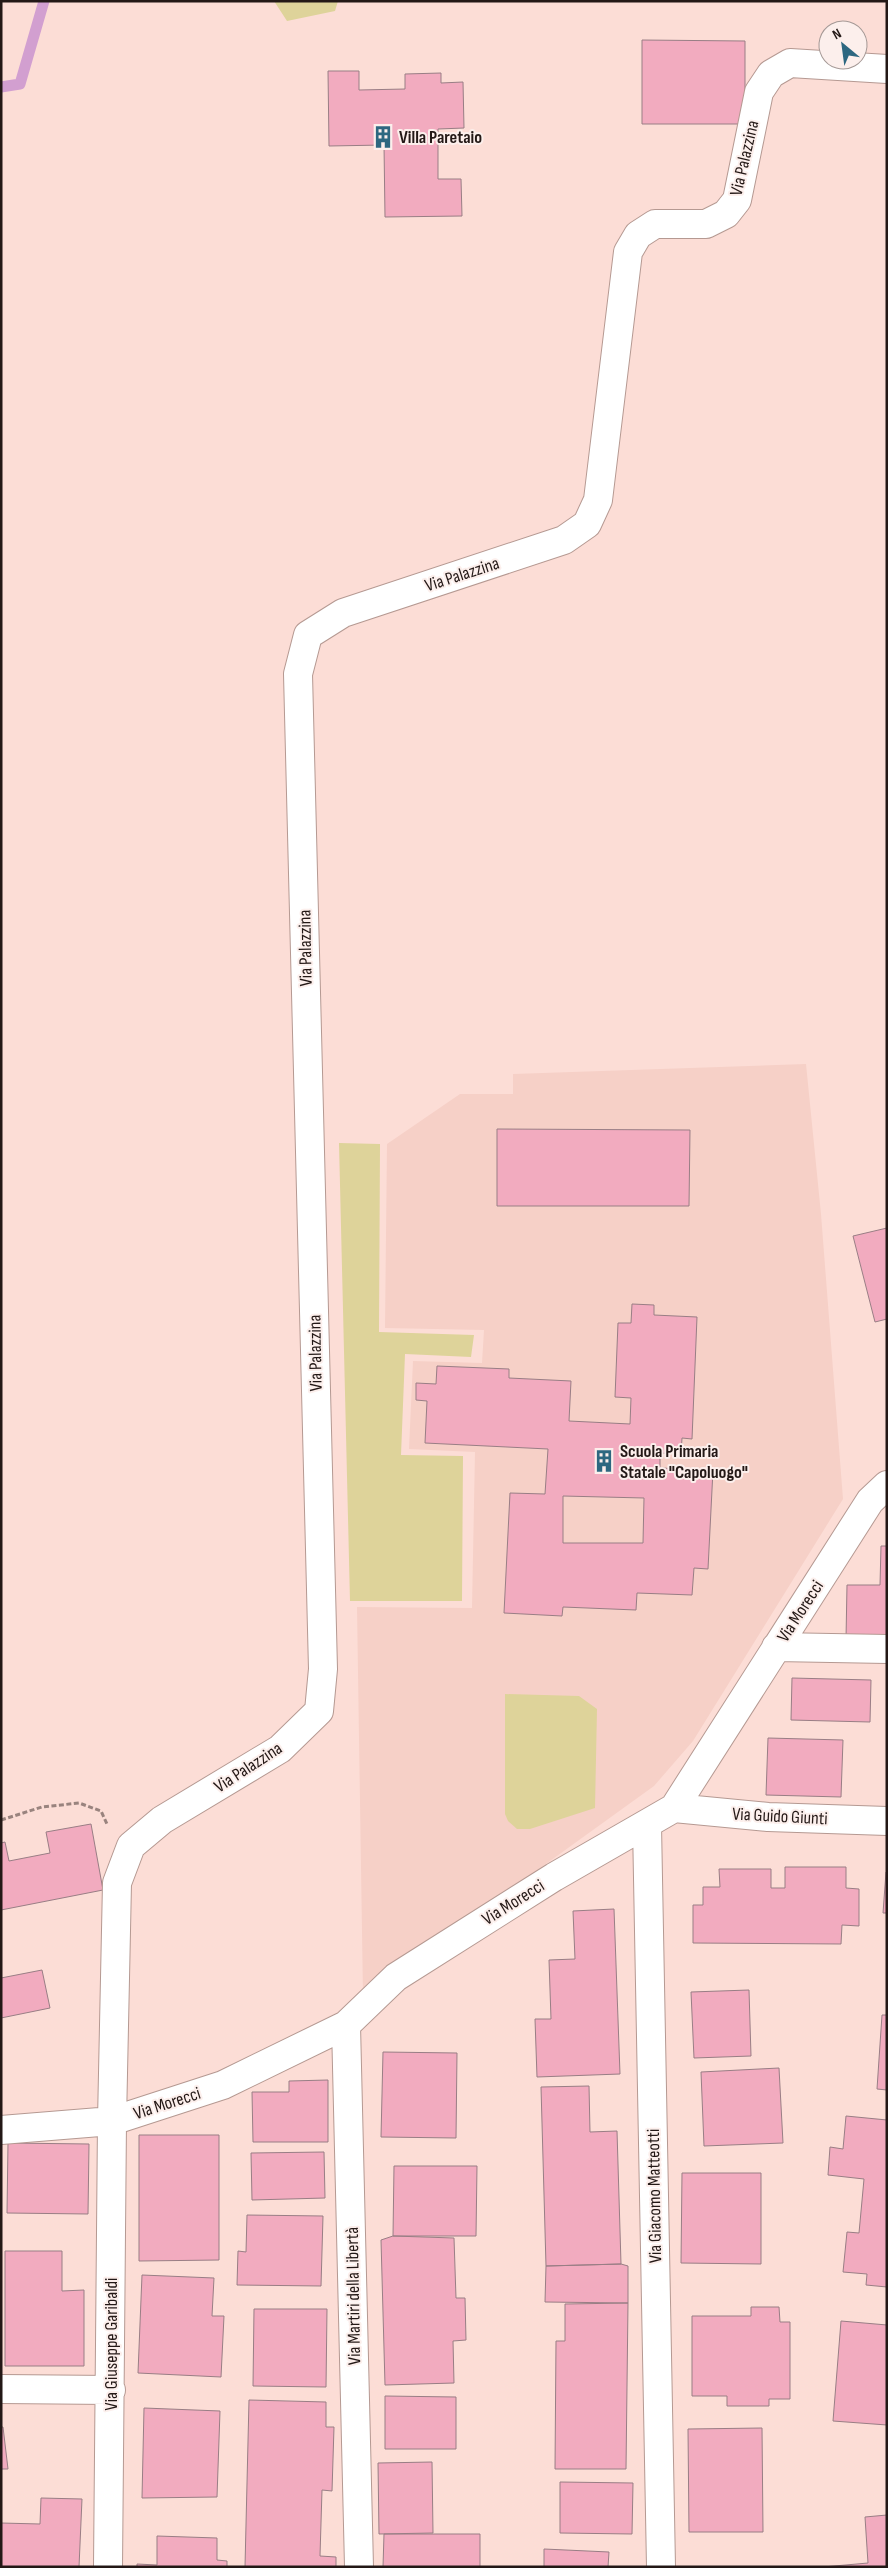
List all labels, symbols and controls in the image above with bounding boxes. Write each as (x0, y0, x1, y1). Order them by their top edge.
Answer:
north arrow (818, 20, 868, 70)
text: N (830, 25, 844, 43)
street label: Via Palazzina (726, 118, 763, 198)
building icon: Villa Paretaio (370, 124, 396, 150)
place label: Villa Paretaio (399, 127, 482, 148)
street label: Via Palazzina (422, 553, 502, 596)
street label: Via Palazzina (294, 909, 317, 987)
street label: Via Palazzina (304, 1314, 327, 1392)
place label: Scuola Primaria Statale "Capoluogo" (620, 1441, 748, 1483)
building icon: Scuola Primaria Statale "Capoluogo" (591, 1448, 617, 1474)
street label: Via Morecci (773, 1577, 828, 1646)
street label: Via Palazzina (210, 1738, 286, 1797)
street label: Via Guido Giunti (732, 1804, 828, 1829)
street label: Via Morecci (478, 1875, 548, 1930)
street label: Via Morecci (131, 2083, 203, 2124)
street label: Via Giacomo Matteotti (643, 2129, 666, 2263)
street label: Via Martiri della Libertà (342, 2227, 365, 2365)
street label: Via Giuseppe Garibaldi (101, 2278, 122, 2410)

